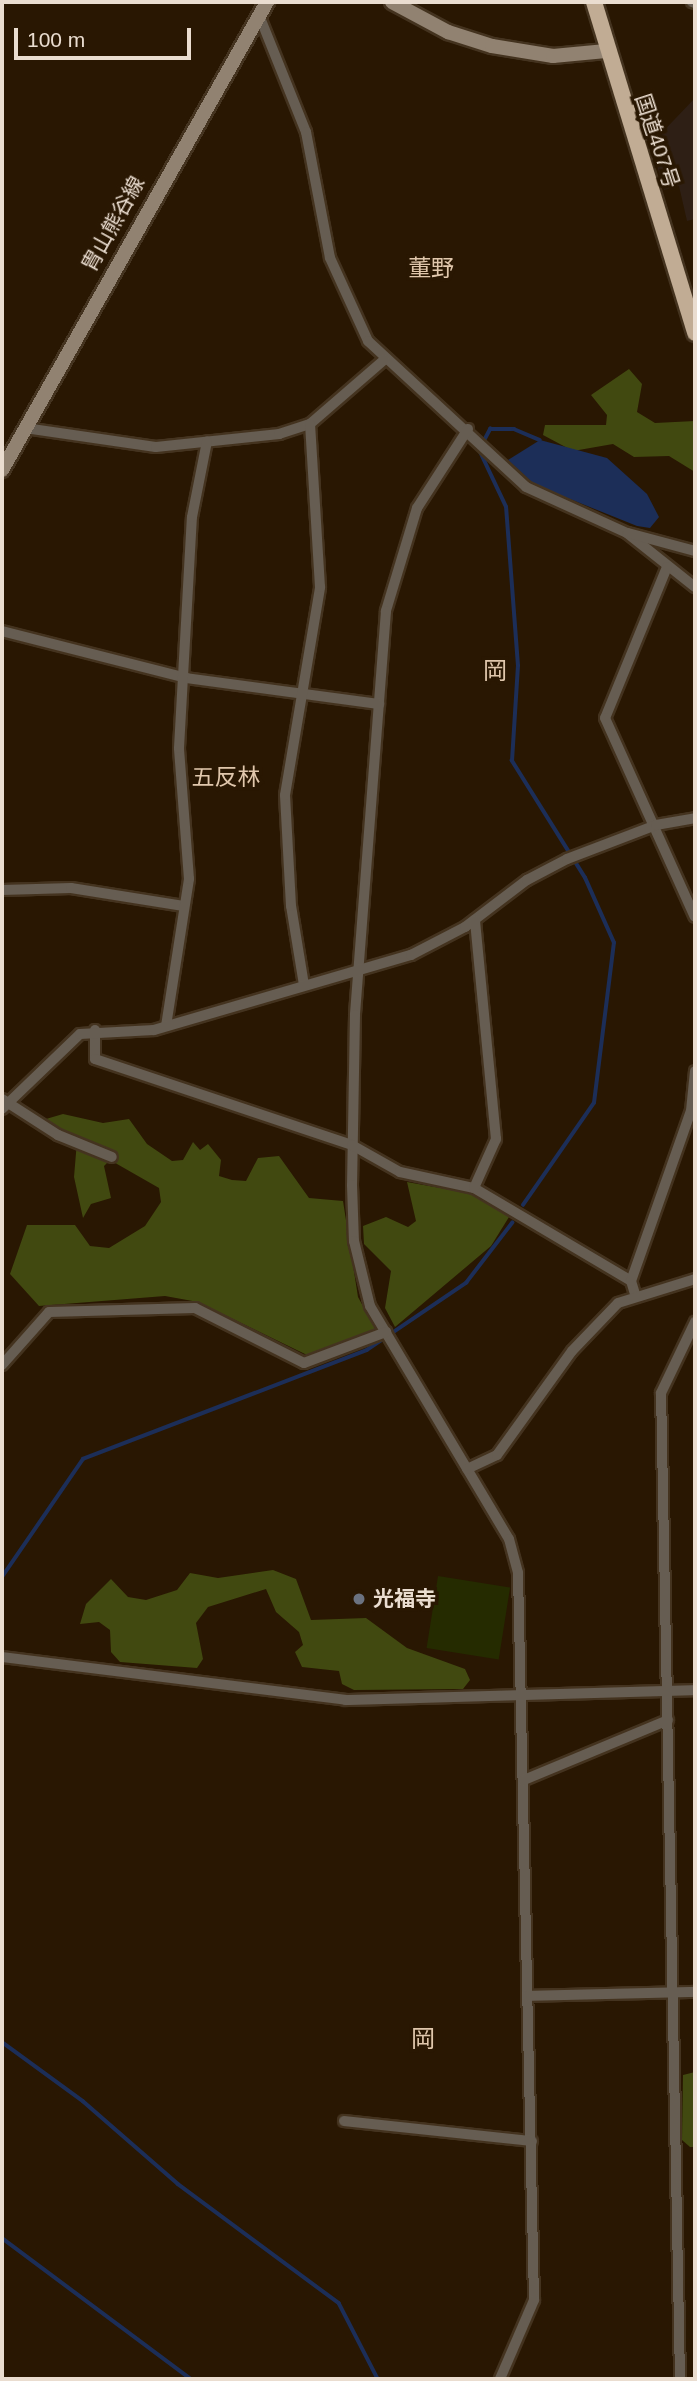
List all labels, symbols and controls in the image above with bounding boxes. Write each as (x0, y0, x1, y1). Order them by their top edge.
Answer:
scale bar (18, 14, 194, 58)
text: 100 m (27, 28, 85, 51)
street label: 国道407号 (630, 90, 684, 192)
street label: 胄山熊谷線 (77, 172, 149, 276)
district label: 董野 (408, 254, 454, 282)
district label: 岡 (483, 657, 507, 685)
district label: 五反林 (192, 763, 260, 791)
place label: 光福寺 (373, 1586, 436, 1612)
marker: 光福寺 (351, 1591, 367, 1607)
district label: 岡 (411, 2025, 435, 2053)

